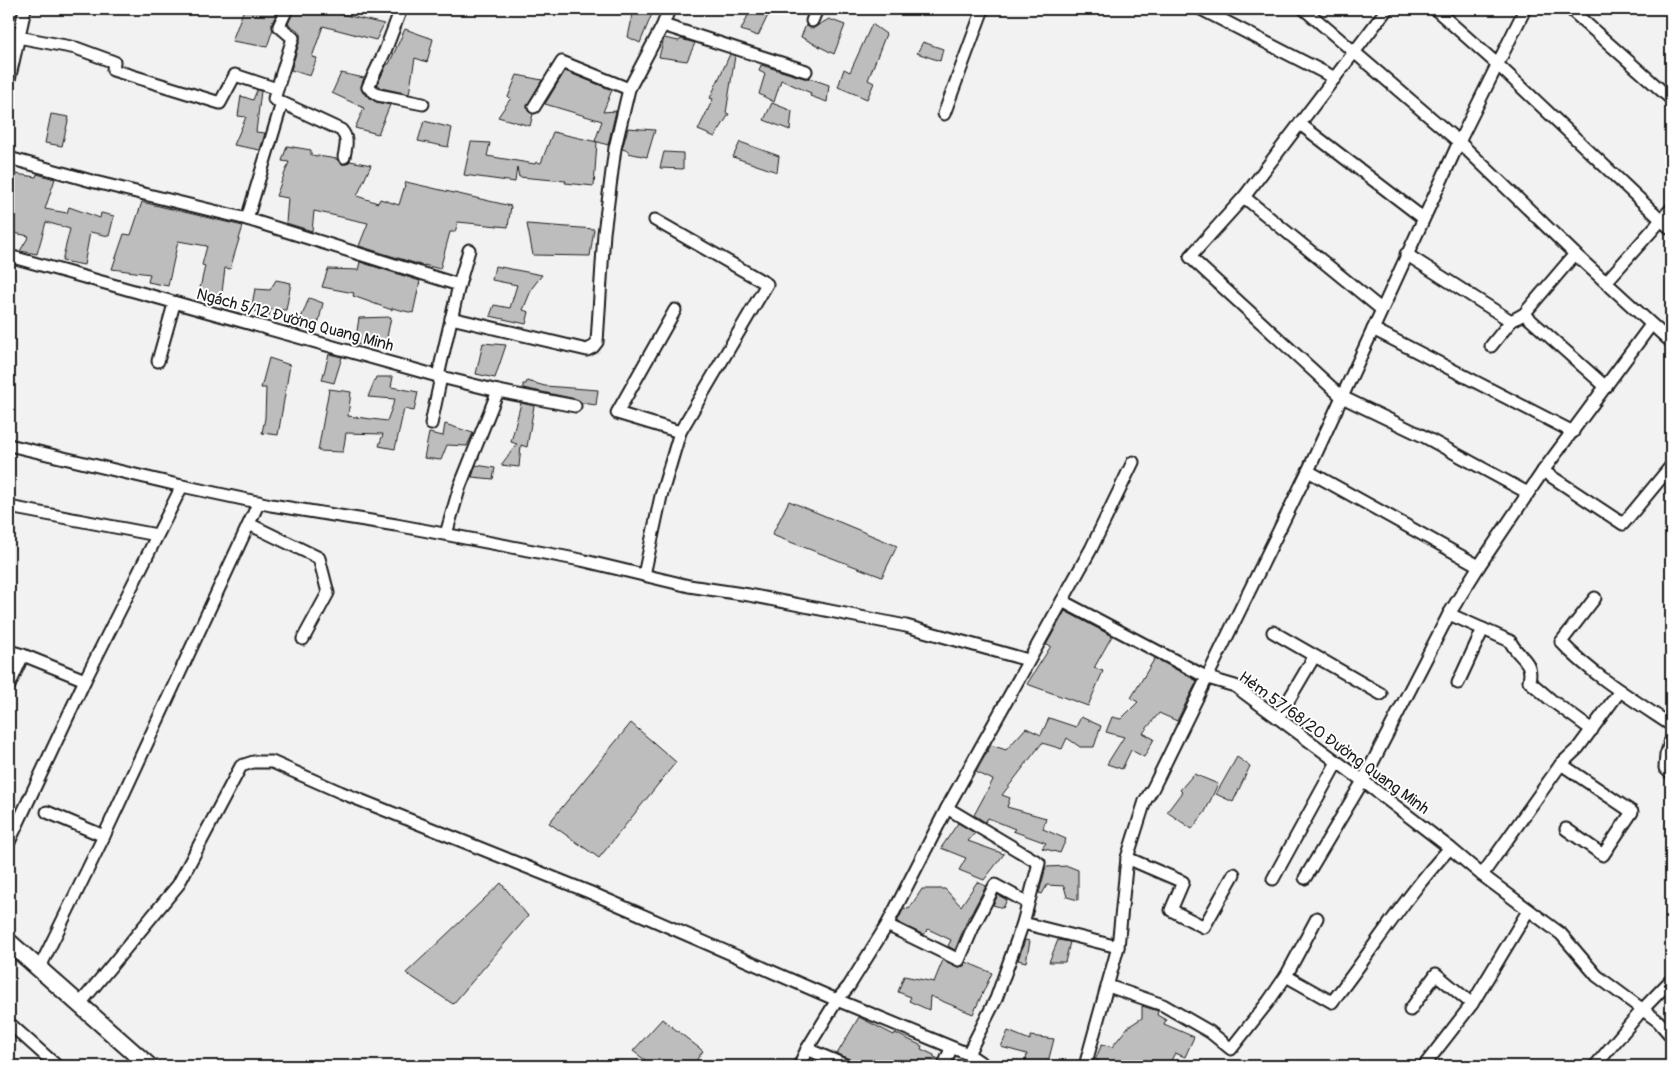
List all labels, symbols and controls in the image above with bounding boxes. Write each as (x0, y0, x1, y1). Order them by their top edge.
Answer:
street label: Ngách 5/12 Đường Quang Minh (194, 284, 396, 356)
street label: Hẻm 57/68/20 Đường Quang Minh (1235, 667, 1433, 819)

